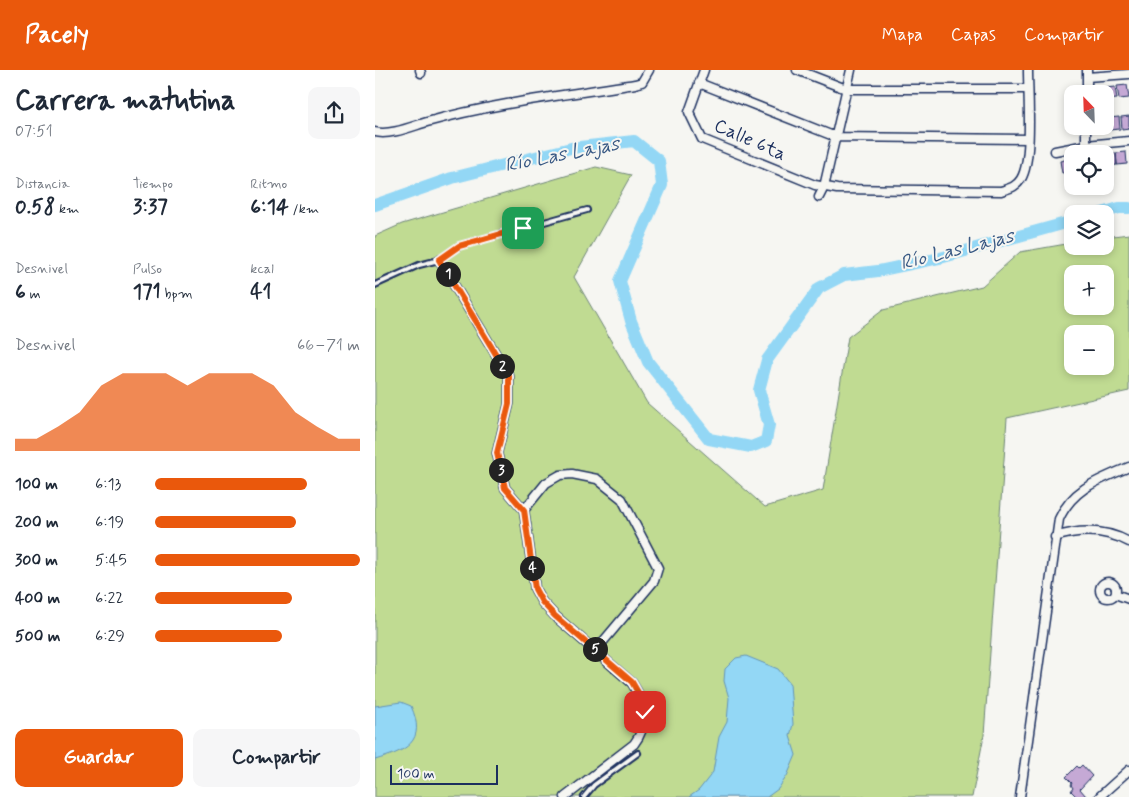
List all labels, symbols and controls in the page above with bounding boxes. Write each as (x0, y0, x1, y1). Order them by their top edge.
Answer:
text: Pacely (25, 20, 89, 51)
text: Mapa (882, 23, 923, 47)
text: Capas (951, 23, 996, 47)
text: Compartir (1024, 23, 1104, 47)
text: Carrera matutina (15, 83, 235, 120)
north arrow (1064, 85, 1114, 135)
map controls (1064, 85, 1114, 375)
button: share (308, 87, 360, 139)
street label: Calle 6ta (710, 113, 790, 167)
text: 07:51 (15, 121, 53, 142)
water label: Río Las Lajas (502, 130, 624, 179)
button: locate (1064, 145, 1114, 195)
text: Distancia (15, 175, 70, 193)
text: Tiempo (133, 175, 173, 193)
text: Ritmo (250, 175, 287, 193)
text: 0.58 (15, 193, 55, 221)
text: 3:37 (133, 193, 168, 221)
text: 6:14 (250, 193, 289, 221)
text: km (55, 200, 79, 218)
text: /km (289, 200, 319, 218)
button: layers (1064, 205, 1114, 255)
pin (502, 207, 544, 249)
icon: arrive (509, 214, 537, 242)
water label: Río Las Lajas (897, 222, 1019, 277)
text: Desnivel (15, 260, 68, 278)
text: Pulso (133, 260, 162, 278)
text: kcal (250, 260, 274, 278)
pin: 1 (435, 262, 461, 286)
text: 1 (445, 265, 452, 283)
button: + (1064, 265, 1114, 315)
text: 6 (15, 278, 26, 306)
text: 171 (133, 278, 161, 306)
text: 41 (250, 278, 272, 306)
text: m (26, 285, 41, 303)
text: bpm (161, 285, 193, 303)
button: − (1064, 325, 1114, 375)
text: Desnivel (15, 335, 75, 356)
text: 66–71 m (297, 335, 360, 356)
pin: 2 (489, 354, 515, 378)
text: 2 (499, 357, 506, 375)
pin: 3 (489, 458, 513, 482)
text: 3 (498, 461, 505, 479)
text: 100 m (15, 474, 58, 495)
text: 6:13 (95, 474, 121, 495)
text: 200 m (15, 512, 59, 533)
text: 6:19 (95, 512, 124, 533)
text: 300 m (15, 550, 58, 571)
text: 5:45 (95, 550, 127, 571)
pin: 4 (519, 556, 545, 580)
text: 4 (528, 559, 537, 577)
text: 400 m (15, 588, 60, 609)
text: 6:22 (95, 588, 124, 609)
text: 500 m (15, 626, 60, 647)
text: 6:29 (95, 626, 125, 647)
pin: 5 (583, 636, 607, 662)
text: 5 (591, 640, 600, 658)
pin (624, 691, 666, 733)
icon: check (631, 698, 659, 726)
button: Guardar (15, 729, 183, 787)
button: Compartir (193, 729, 360, 787)
scale bar (390, 762, 497, 785)
text: 100 m (397, 765, 435, 783)

